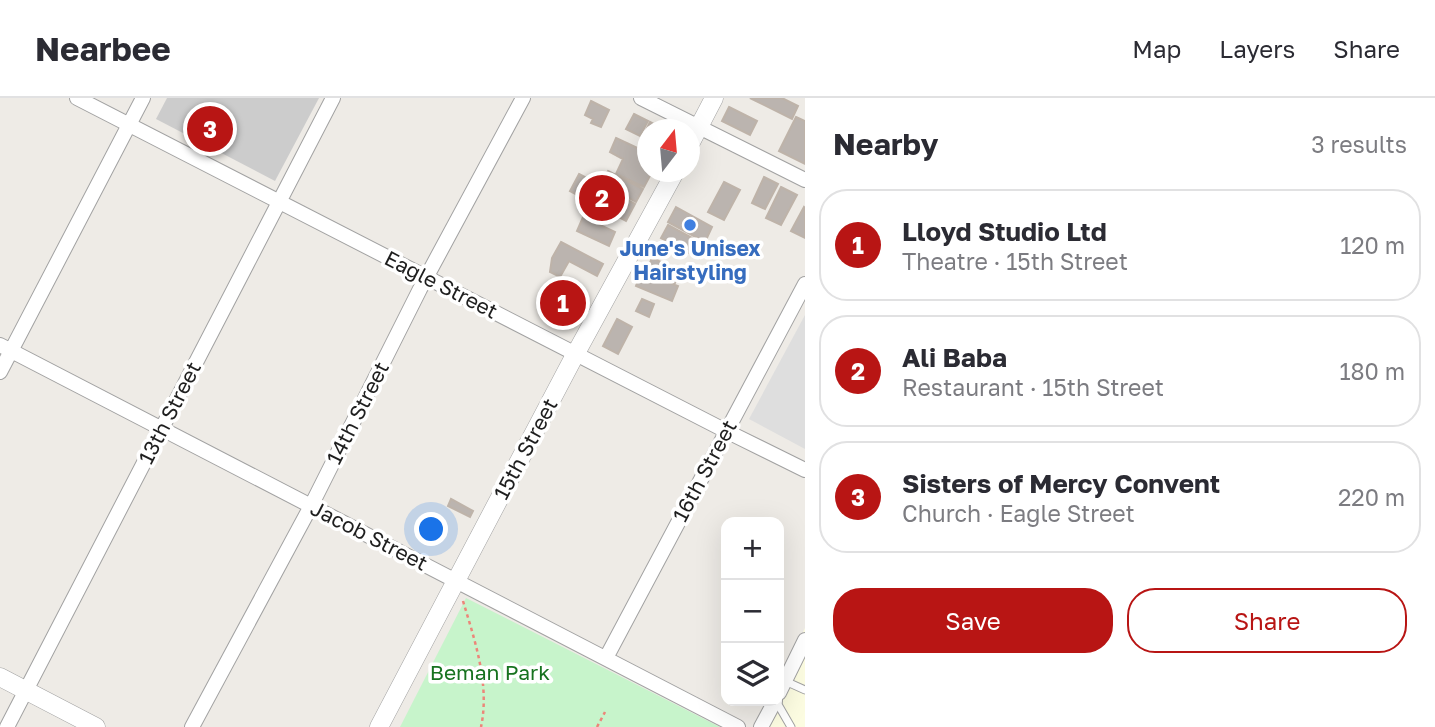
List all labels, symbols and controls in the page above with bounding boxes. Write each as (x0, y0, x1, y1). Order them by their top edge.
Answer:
text: Nearbee (35, 29, 171, 68)
text: Map (1132, 34, 1181, 63)
text: Layers (1219, 34, 1295, 63)
text: Share (1333, 34, 1400, 63)
pin: 3 (187, 103, 233, 155)
north arrow (637, 119, 700, 182)
text: Nearby (833, 126, 938, 162)
text: 3 results (1311, 130, 1407, 158)
pin: 2 (579, 172, 625, 224)
text: Lloyd Studio Ltd (902, 216, 1107, 247)
marker: June's Unisex Hairstyling (682, 217, 698, 233)
text: 1 (852, 231, 864, 259)
text: 120 m (1340, 231, 1405, 259)
place label: June's Unisex Hairstyling (619, 235, 761, 285)
street label: Eagle Street (381, 244, 502, 324)
text: Theatre · 15th Street (902, 247, 1128, 275)
pin: 1 (540, 277, 586, 329)
text: Ali Baba (902, 342, 1007, 373)
street label: 13th Street (132, 357, 206, 468)
street label: 14th Street (320, 357, 394, 468)
text: 2 (851, 357, 865, 385)
text: 180 m (1339, 357, 1405, 385)
text: Restaurant · 15th Street (902, 373, 1164, 401)
street label: 15th Street (488, 393, 563, 504)
street label: 16th Street (666, 415, 742, 526)
text: Sisters of Mercy Convent (902, 468, 1220, 499)
text: 3 (851, 483, 865, 511)
text: 220 m (1338, 483, 1405, 511)
street label: Jacob Street (307, 494, 432, 576)
text: Church · Eagle Street (902, 499, 1135, 527)
your location (414, 512, 448, 546)
map controls (721, 517, 784, 706)
button: + (721, 517, 784, 580)
button: − (721, 580, 784, 643)
button: Save (833, 588, 1113, 653)
button: Share (1127, 588, 1407, 653)
button: layers (721, 643, 784, 706)
park label: Beman Park (430, 659, 550, 685)

